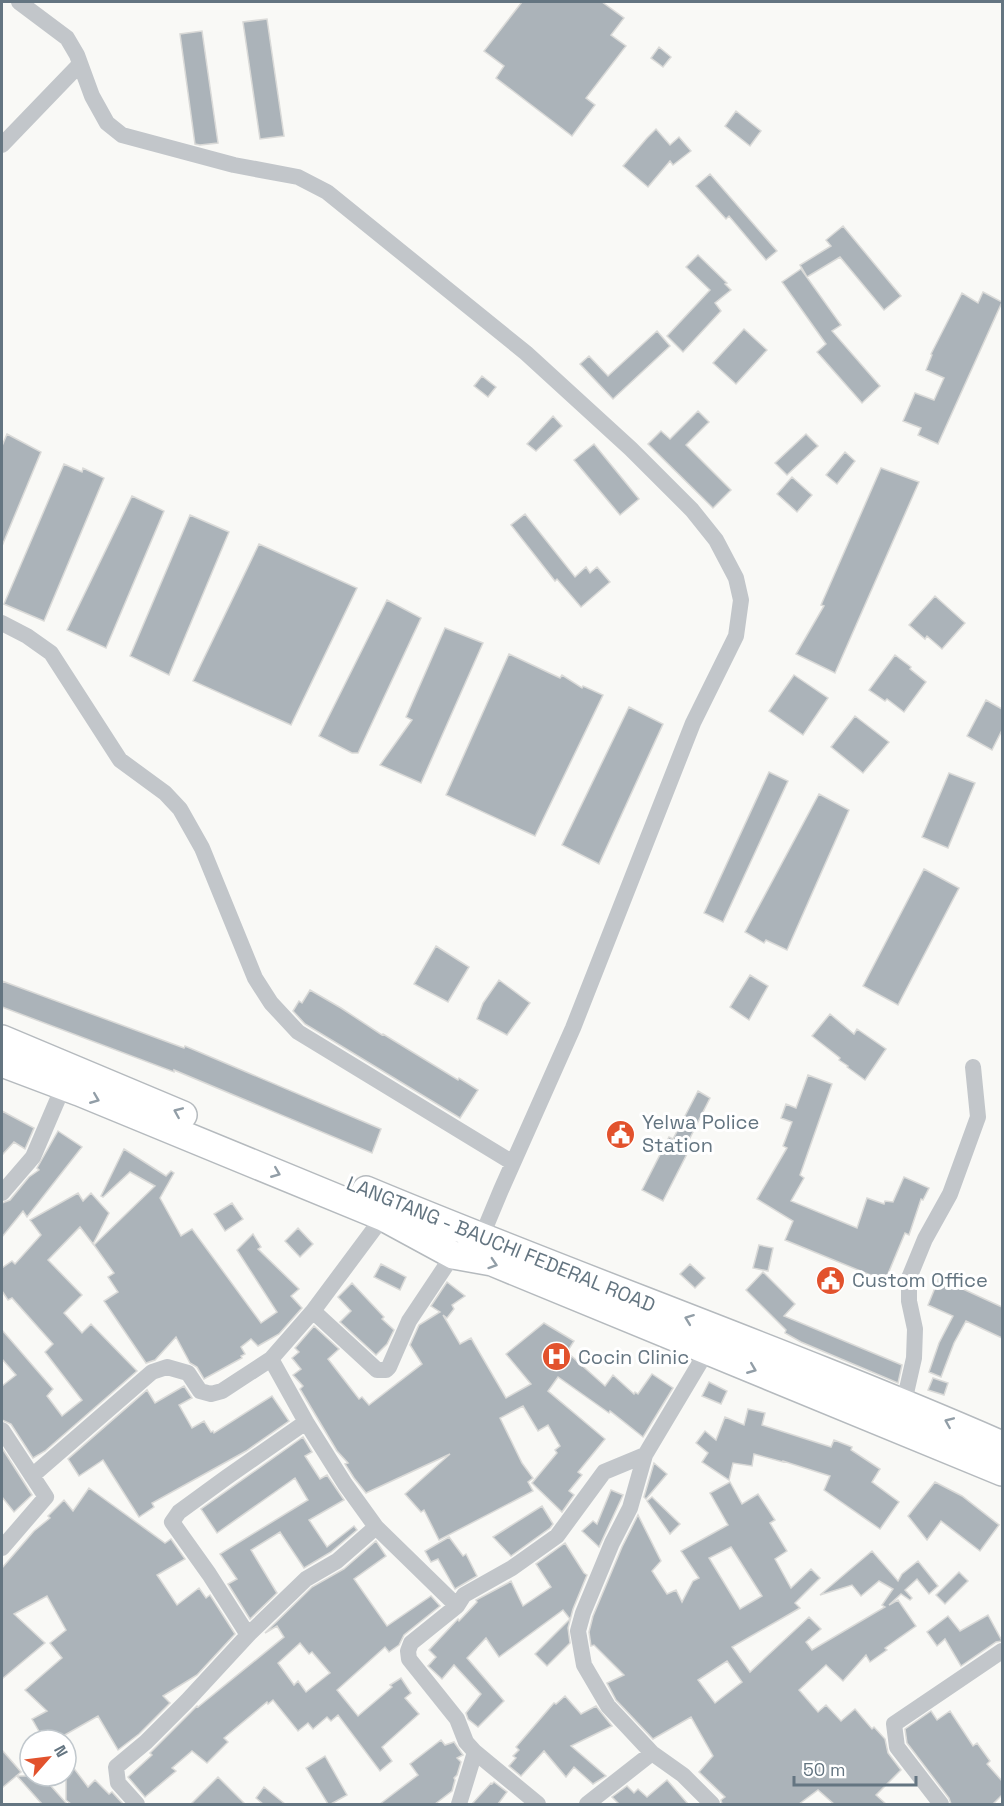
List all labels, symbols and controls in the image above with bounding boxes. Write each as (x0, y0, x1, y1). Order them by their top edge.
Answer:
one-way arrow (89, 1092, 100, 1104)
one-way arrow (173, 1107, 184, 1119)
place label: Yelwa Police Station (642, 1109, 759, 1158)
public building icon: Yelwa Police Station (605, 1118, 637, 1150)
one-way arrow (270, 1166, 281, 1178)
street label: LANGTANG - BAUCHI FEDERAL ROAD (343, 1170, 659, 1318)
one-way arrow (488, 1257, 498, 1269)
public building icon: Custom Office (815, 1264, 847, 1296)
place label: Custom Office (852, 1267, 988, 1293)
one-way arrow (685, 1314, 696, 1326)
hospital icon: Cocin Clinic (541, 1341, 573, 1373)
place label: Cocin Clinic (578, 1344, 689, 1370)
one-way arrow (745, 1362, 756, 1374)
one-way arrow (944, 1417, 955, 1429)
north arrow (18, 1728, 78, 1788)
text: N (49, 1742, 73, 1761)
scale bar (794, 1749, 916, 1787)
text: 50 m (803, 1758, 845, 1781)

